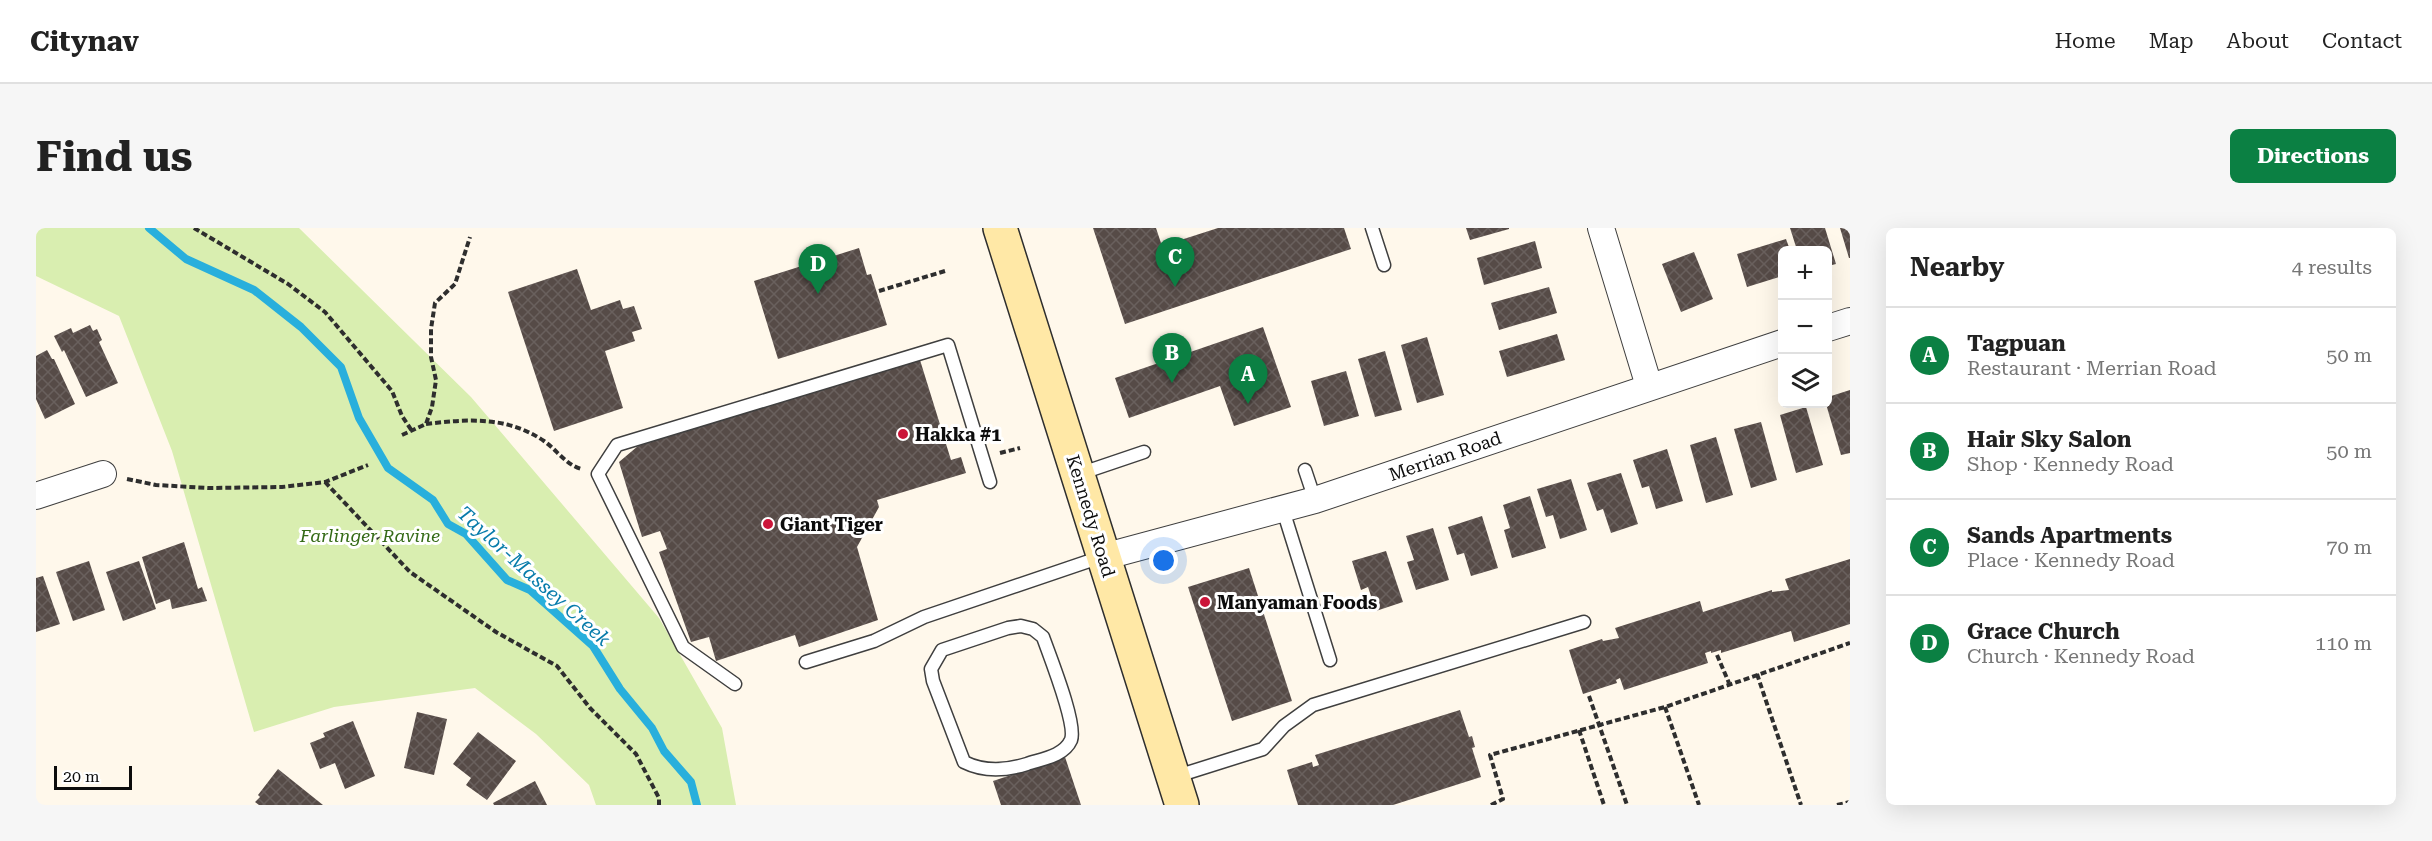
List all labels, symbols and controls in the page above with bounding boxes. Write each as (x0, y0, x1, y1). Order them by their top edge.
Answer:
text: Citynav (30, 25, 139, 58)
text: Home (2055, 29, 2116, 53)
text: Map (2149, 29, 2194, 53)
text: About (2227, 29, 2289, 53)
text: Contact (2322, 29, 2402, 53)
button: Directions (2230, 129, 2396, 183)
text: Find us (36, 132, 193, 181)
pin: C (1156, 238, 1194, 287)
pin: D (798, 244, 838, 294)
map controls (1778, 246, 1832, 408)
button: + (1778, 246, 1832, 300)
text: Nearby (1910, 252, 2004, 282)
text: 4 results (2292, 255, 2372, 279)
button: − (1778, 300, 1832, 354)
text: Tagpuan (1967, 331, 2066, 356)
pin: B (1152, 334, 1192, 383)
text: A (1922, 343, 1937, 367)
text: 50 m (2326, 343, 2372, 367)
pin: A (1228, 354, 1268, 404)
button: layers (1778, 354, 1832, 408)
text: Restaurant · Merrian Road (1967, 356, 2217, 380)
place label: Hakka #1 (915, 424, 1001, 445)
marker: Hakka #1 (896, 427, 910, 441)
street label: Merrian Road (1386, 427, 1504, 485)
text: Hair Sky Salon (1967, 427, 2132, 452)
text: B (1922, 439, 1937, 463)
text: 50 m (2326, 439, 2372, 463)
street label: Kennedy Road (1062, 452, 1120, 580)
text: Shop · Kennedy Road (1967, 452, 2174, 476)
water label: Taylor-Massey Creek (453, 501, 616, 651)
place label: Giant Tiger (780, 514, 883, 535)
marker: Giant Tiger (761, 517, 775, 531)
text: Sands Apartments (1967, 523, 2172, 548)
park label: Farlinger Ravine (299, 525, 440, 546)
text: C (1923, 535, 1937, 559)
text: 70 m (2326, 535, 2372, 559)
your location (1149, 546, 1178, 575)
text: Place · Kennedy Road (1967, 548, 2175, 572)
place label: Manyaman Foods (1217, 592, 1377, 613)
marker: Manyaman Foods (1198, 595, 1212, 609)
text: Grace Church (1967, 619, 2120, 644)
text: D (1921, 631, 1938, 655)
text: 110 m (2315, 631, 2372, 655)
text: Church · Kennedy Road (1967, 644, 2195, 668)
scale bar (54, 763, 132, 790)
text: 20 m (63, 767, 100, 786)

